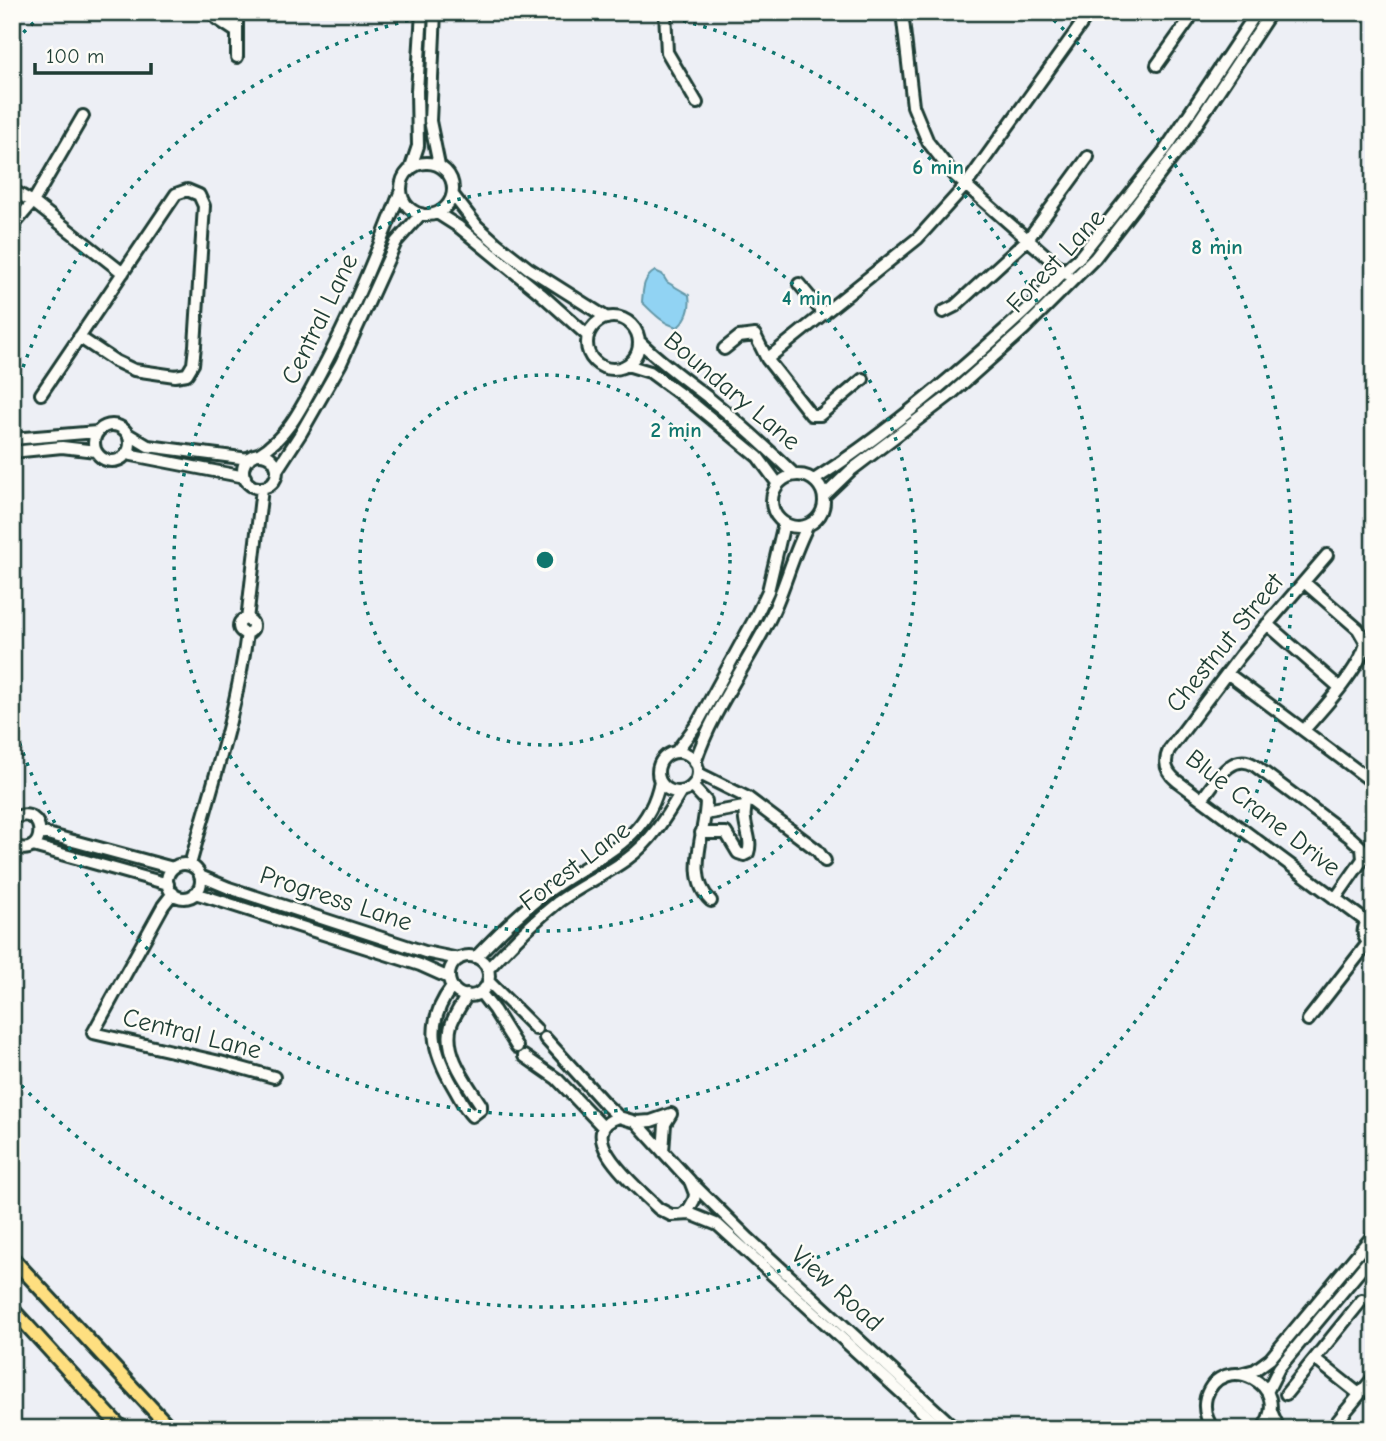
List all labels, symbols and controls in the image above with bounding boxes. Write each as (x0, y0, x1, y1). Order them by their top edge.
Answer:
scale bar (35, 32, 150, 76)
text: 100 m (46, 44, 104, 68)
text: 6 min (912, 155, 964, 179)
street label: Forest Lane (1001, 203, 1111, 319)
text: 8 min (1191, 235, 1243, 259)
street label: Central Lane (275, 249, 365, 389)
text: 4 min (782, 286, 832, 310)
street label: Boundary Lane (658, 325, 806, 457)
text: 2 min (650, 418, 702, 442)
centre of rings (533, 548, 557, 572)
street label: Chestnut Street (1160, 566, 1291, 719)
street label: Blue Crane Drive (1180, 743, 1346, 883)
street label: Forest Lane (514, 815, 636, 917)
street label: Progress Lane (256, 860, 416, 938)
street label: Central Lane (120, 1002, 264, 1066)
street label: View Road (785, 1240, 889, 1338)

